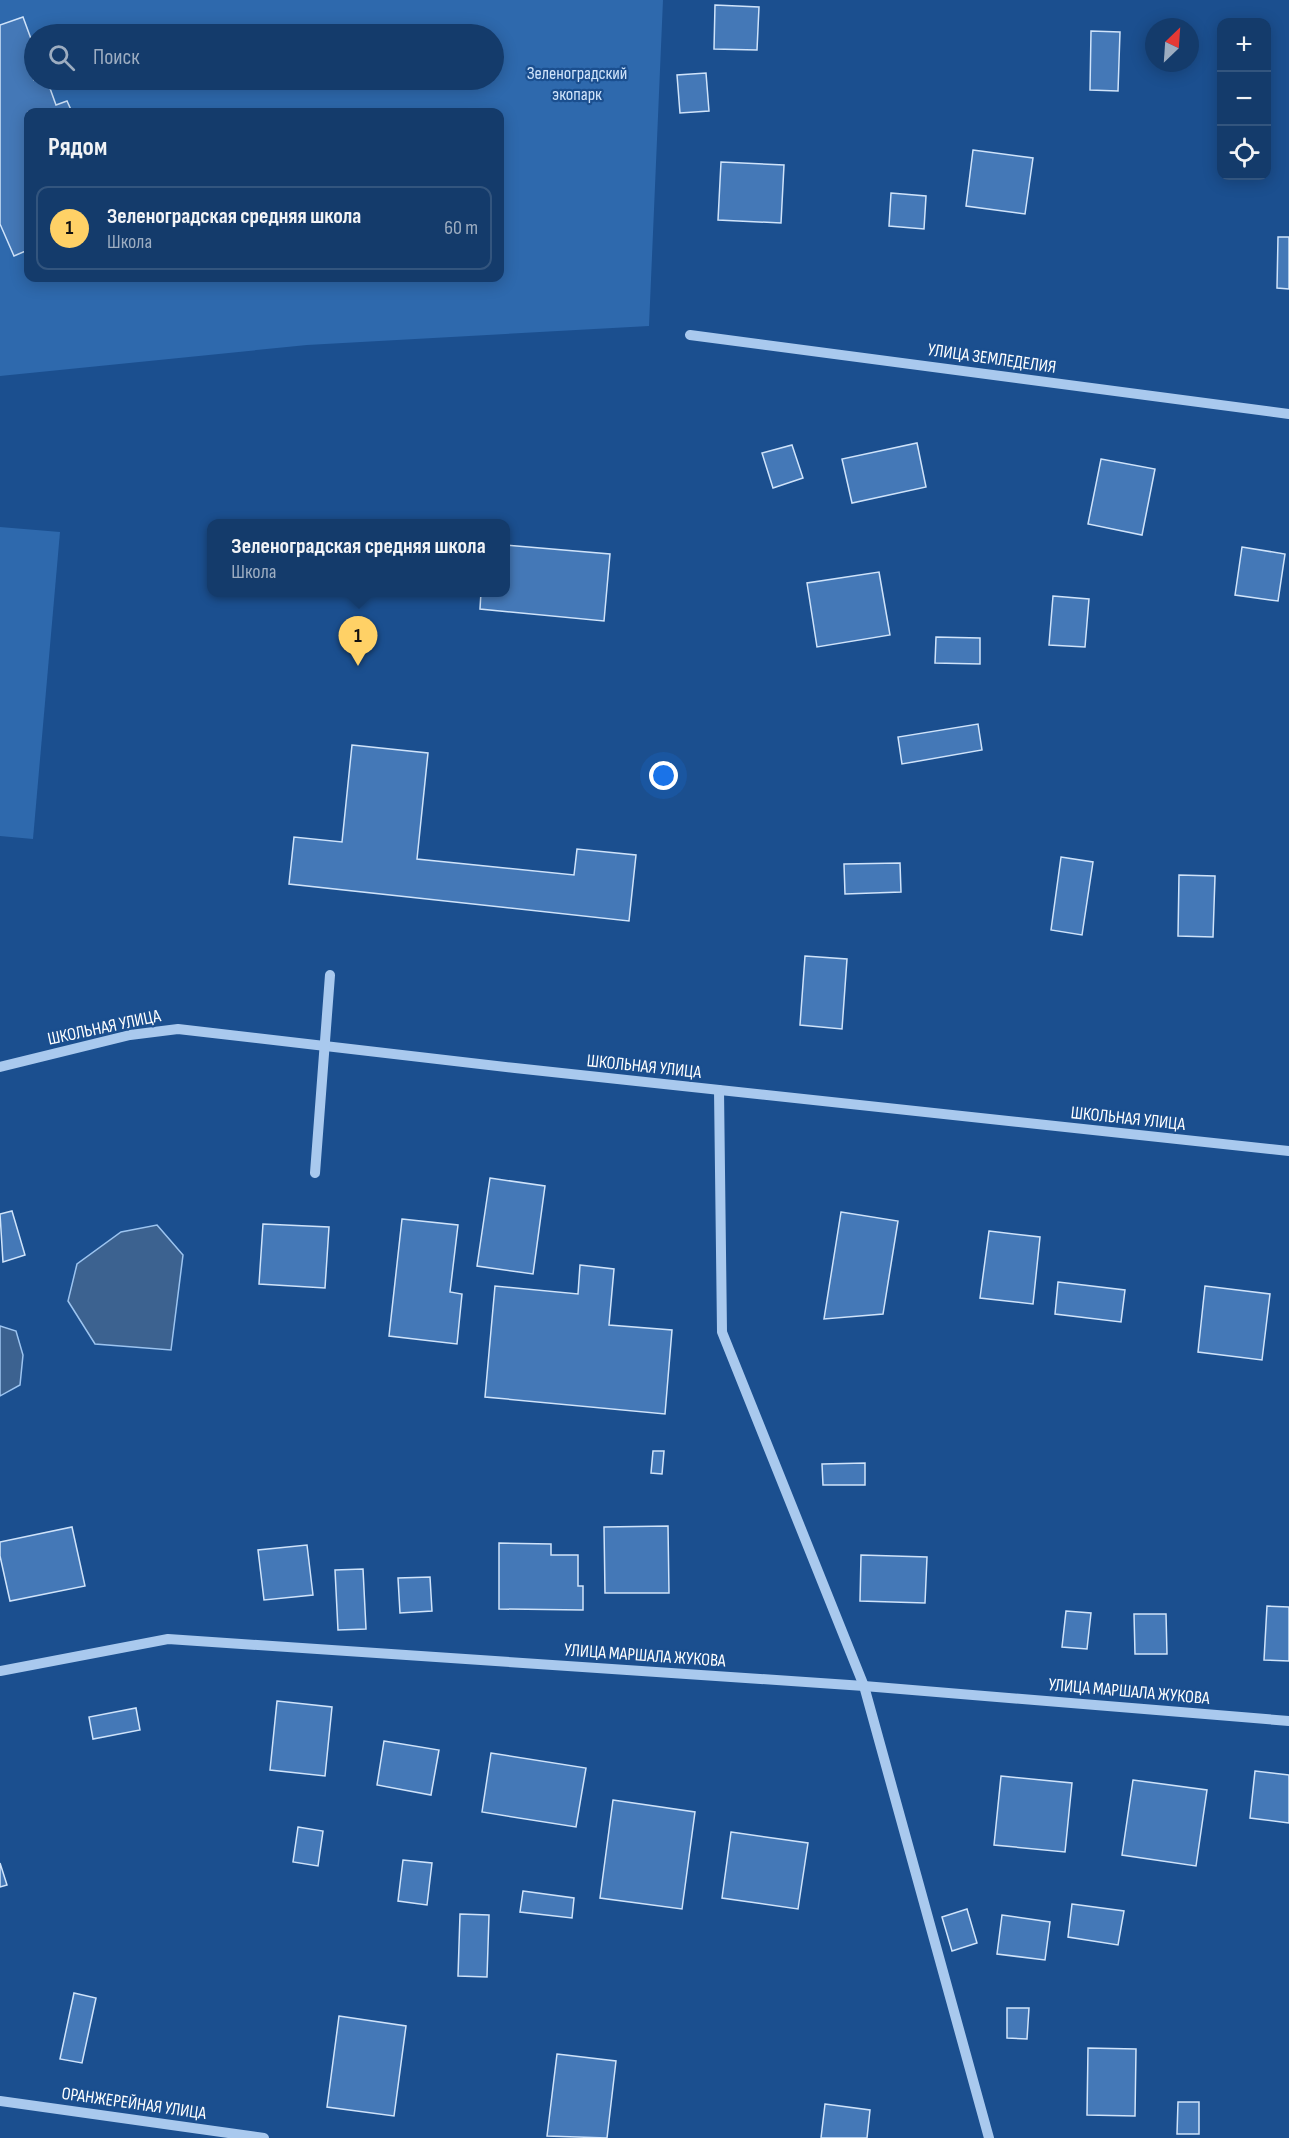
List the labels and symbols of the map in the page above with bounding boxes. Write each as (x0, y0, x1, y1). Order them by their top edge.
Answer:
north arrow (1145, 18, 1199, 72)
park label: Зеленоградский экопарк (527, 63, 627, 105)
street label: УЛИЦА ЗЕМЛЕДЕЛИЯ (926, 339, 1057, 378)
pin: 1 (338, 616, 378, 666)
your location (649, 761, 678, 790)
street label: ШКОЛЬНАЯ УЛИЦА (46, 1005, 163, 1050)
street label: ШКОЛЬНАЯ УЛИЦА (586, 1050, 703, 1083)
street label: ШКОЛЬНАЯ УЛИЦА (1070, 1102, 1187, 1135)
street label: УЛИЦА МАРШАЛА ЖУКОВА (564, 1639, 727, 1672)
street label: УЛИЦА МАРШАЛА ЖУКОВА (1047, 1674, 1211, 1709)
street label: ОРАНЖЕРЕЙНАЯ УЛИЦА (60, 2083, 208, 2124)

